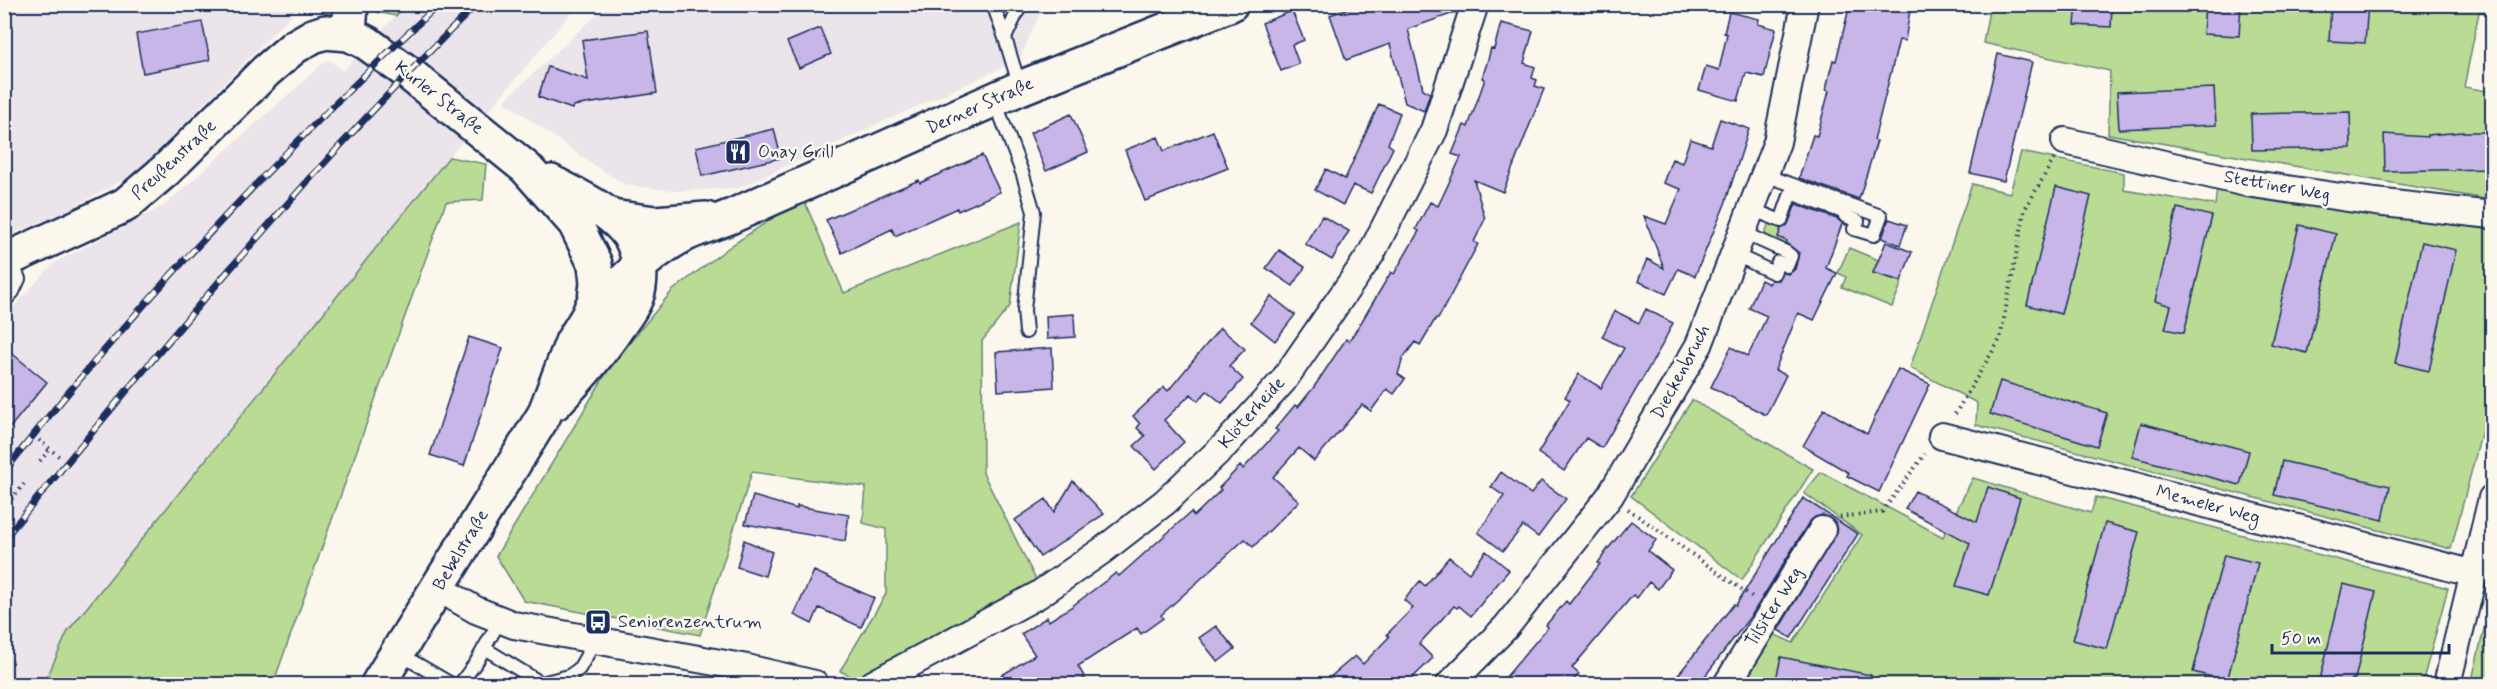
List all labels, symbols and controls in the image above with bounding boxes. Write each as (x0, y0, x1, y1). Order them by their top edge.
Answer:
street label: Kurler Straße (390, 56, 489, 140)
street label: Derner Straße (922, 72, 1038, 140)
street label: Preußenstraße (126, 114, 222, 206)
restaurant icon: Onay Grill (723, 137, 753, 167)
place label: Onay Grill (758, 140, 834, 164)
street label: Stettiner Weg (2222, 165, 2332, 207)
street label: Dieckenbruch (1646, 320, 1716, 424)
street label: Klöterheide (1213, 372, 1291, 454)
street label: Memeler Weg (2153, 480, 2263, 531)
street label: Bebelstraße (428, 505, 495, 595)
street label: Tilsiter Weg (1740, 562, 1808, 652)
bus stop icon: Seniorenzentrum (583, 607, 613, 637)
place label: Seniorenzentrum (618, 610, 762, 634)
scale bar (2272, 617, 2449, 655)
text: 50 m (2281, 627, 2321, 651)

